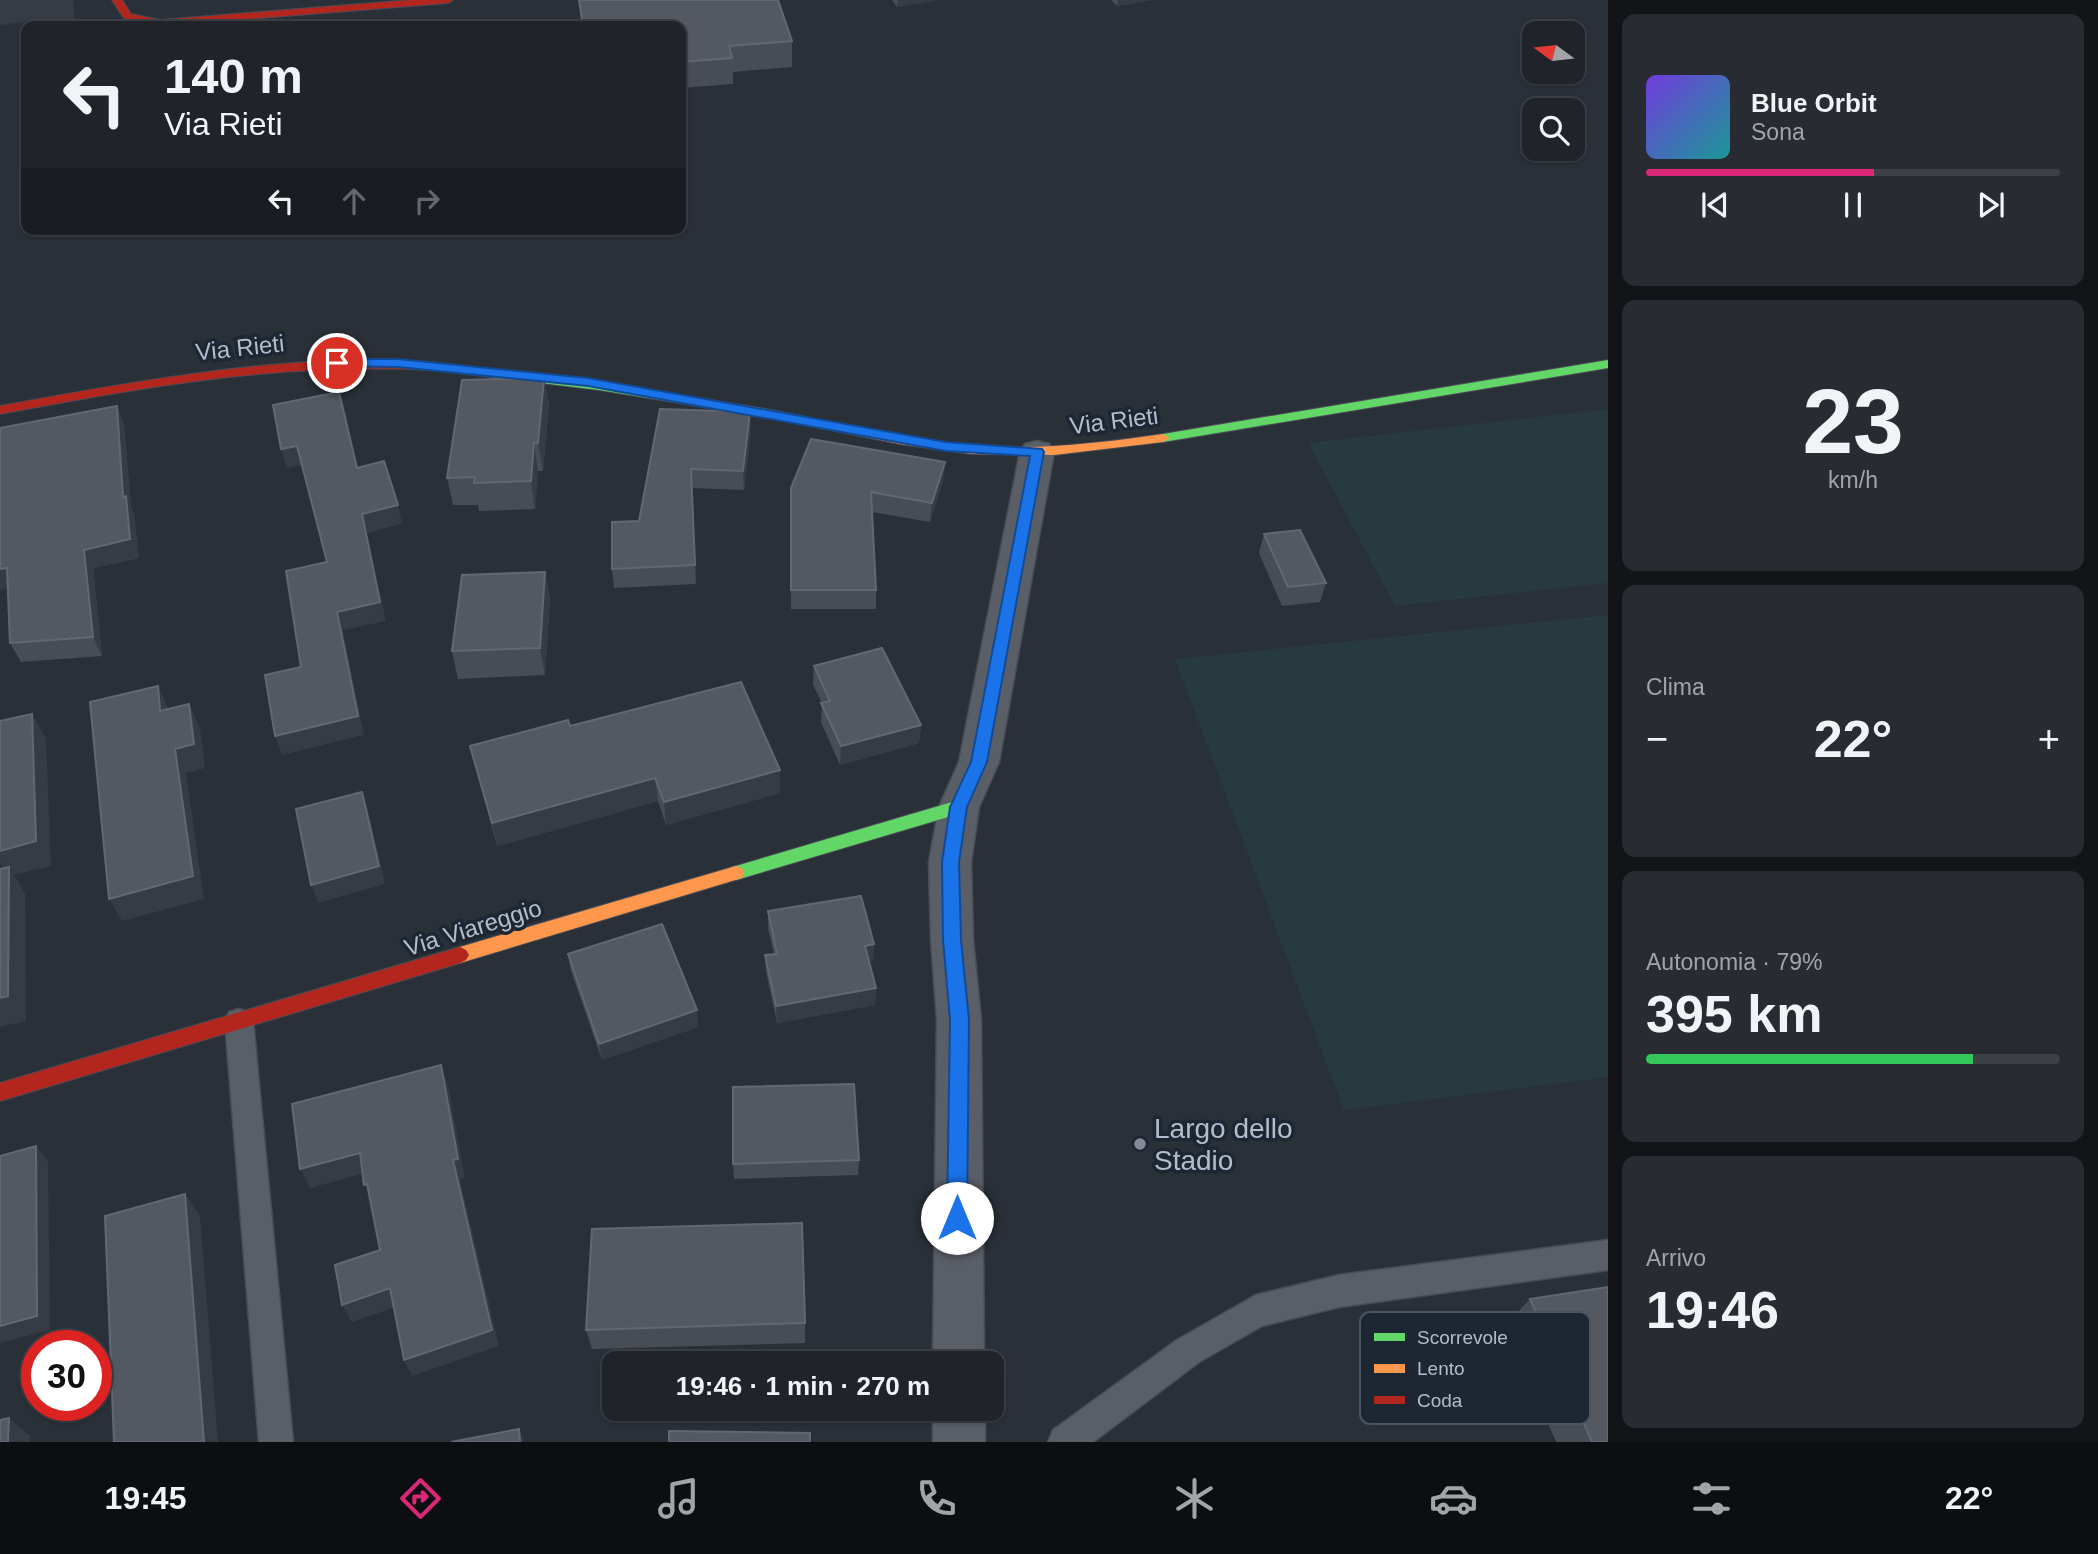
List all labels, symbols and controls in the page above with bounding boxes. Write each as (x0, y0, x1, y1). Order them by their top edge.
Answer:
north arrow (1522, 21, 1586, 84)
map controls (1522, 21, 1585, 161)
icon: left (49, 49, 140, 140)
text: 140 m (164, 49, 303, 103)
text: Blue Orbit (1751, 88, 1877, 118)
button: search (1522, 98, 1585, 161)
text: Via Rieti (164, 106, 283, 142)
text: Sona (1751, 119, 1805, 145)
icon: left (262, 182, 300, 220)
icon: ahead (335, 182, 373, 220)
icon: right (408, 182, 446, 220)
icon: previous (1696, 186, 1734, 224)
icon: pause (1834, 186, 1872, 224)
icon: next (1972, 186, 2010, 224)
street label: Via Rieti (194, 329, 286, 366)
pin (307, 333, 367, 393)
icon: arrive (318, 344, 356, 382)
text: 23 (1802, 371, 1904, 472)
street label: Via Rieti (1068, 402, 1160, 439)
text: km/h (1828, 467, 1878, 493)
text: Clima (1646, 674, 1705, 700)
text: 22° (1814, 710, 1892, 768)
text: − (1646, 718, 1668, 760)
text: + (2038, 718, 2060, 760)
street label: Via Viareggio (401, 894, 545, 961)
text: Autonomia · 79% (1646, 949, 1822, 975)
text: 395 km (1646, 985, 1822, 1043)
place label: Largo dello Stadio (1154, 1113, 1293, 1176)
marker: Largo dello Stadio (1132, 1136, 1148, 1152)
position arrow (920, 1181, 994, 1255)
text: Arrivo (1646, 1245, 1706, 1271)
text: 19:46 (1646, 1281, 1779, 1339)
legend (1360, 1312, 1590, 1424)
text: Scorrevole (1417, 1327, 1508, 1348)
speed limit sign: 30 (21, 1330, 112, 1421)
text: Lento (1417, 1358, 1465, 1379)
text: 19:46 · 1 min · 270 m (676, 1371, 930, 1401)
text: Coda (1417, 1390, 1463, 1411)
icon: directions (396, 1474, 445, 1523)
icon: music (654, 1474, 703, 1523)
icon: phone (912, 1474, 961, 1523)
icon: climate (1170, 1474, 1219, 1523)
icon: car (1429, 1474, 1478, 1523)
icon: filters (1687, 1474, 1736, 1523)
text: 19:45 (105, 1480, 186, 1516)
text: 22° (1945, 1480, 1993, 1516)

